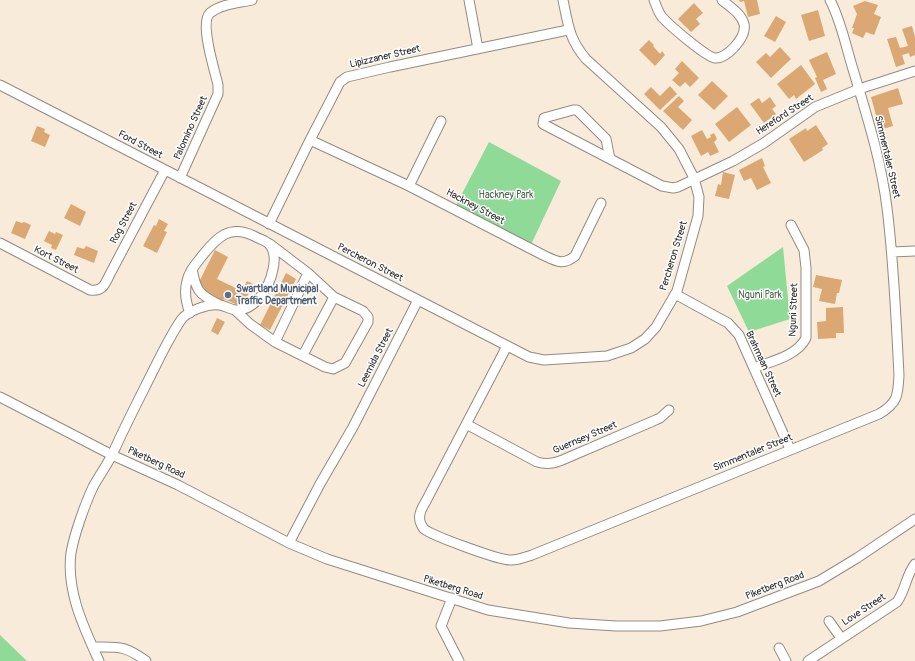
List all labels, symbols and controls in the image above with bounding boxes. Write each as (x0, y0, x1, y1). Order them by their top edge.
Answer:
street label: Lipizzaner Street (349, 43, 421, 71)
street label: Hereford Street (754, 92, 816, 138)
street label: Palomino Street (172, 94, 210, 162)
street label: Simmentaler Street (872, 115, 902, 199)
street label: Ford Street (116, 128, 164, 162)
street label: Hackney Street (444, 187, 506, 227)
park label: Hackney Park (479, 189, 533, 201)
street label: Rog Street (108, 200, 140, 246)
street label: Percheron Street (658, 220, 690, 292)
street label: Percheron Street (335, 241, 405, 285)
street label: Kort Street (32, 244, 80, 276)
place label: Swartland Municipal Traffic Department (236, 283, 319, 306)
street label: Nguni Street (787, 283, 801, 337)
park label: Nguni Park (738, 289, 782, 301)
marker: Swartland Municipal Traffic Department (223, 290, 233, 300)
street label: Leemida Street (356, 326, 396, 390)
street label: Brahmaan Street (742, 329, 784, 399)
street label: Guernsey Street (551, 419, 619, 457)
street label: Simmentaler Street (712, 432, 794, 474)
street label: Piketberg Road (125, 445, 187, 481)
street label: Piketberg Road (744, 569, 806, 603)
street label: Piketberg Road (422, 573, 484, 603)
street label: Love Street (840, 591, 888, 629)

